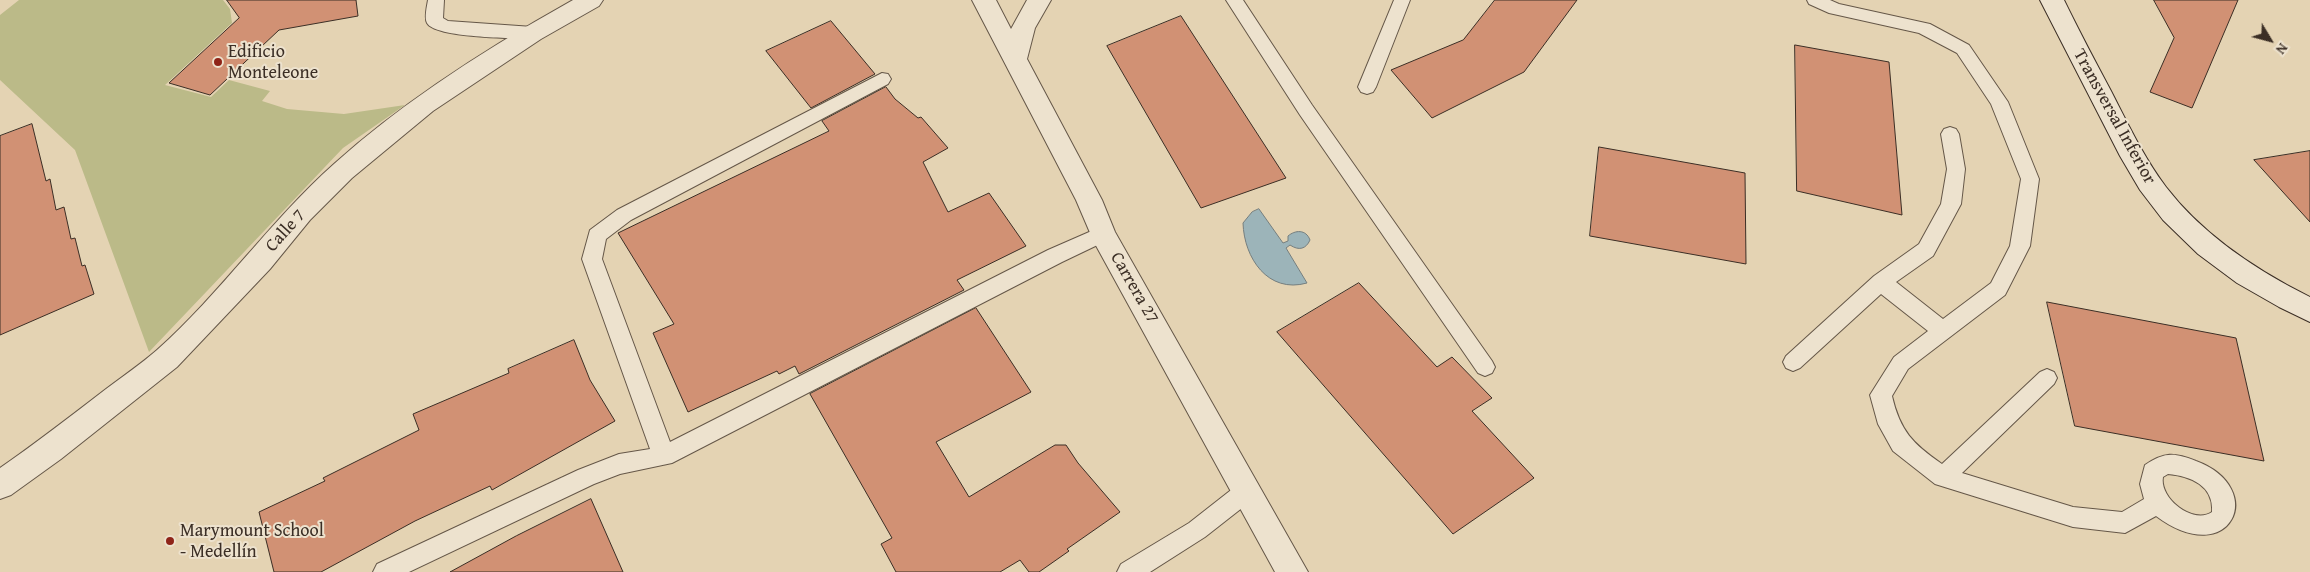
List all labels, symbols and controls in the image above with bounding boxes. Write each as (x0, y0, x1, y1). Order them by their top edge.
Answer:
north arrow (2245, 15, 2295, 65)
text: N (2271, 39, 2293, 59)
place label: Edificio Monteleone (228, 41, 318, 84)
street label: Transversal Inferior (2068, 46, 2160, 188)
marker: Edificio Monteleone (212, 56, 224, 68)
street label: Calle 7 (261, 205, 311, 257)
street label: Carrera 27 (1105, 249, 1163, 327)
place label: Marymount School - Medellín (180, 520, 324, 562)
marker: Marymount School - Medellín (164, 535, 176, 547)

